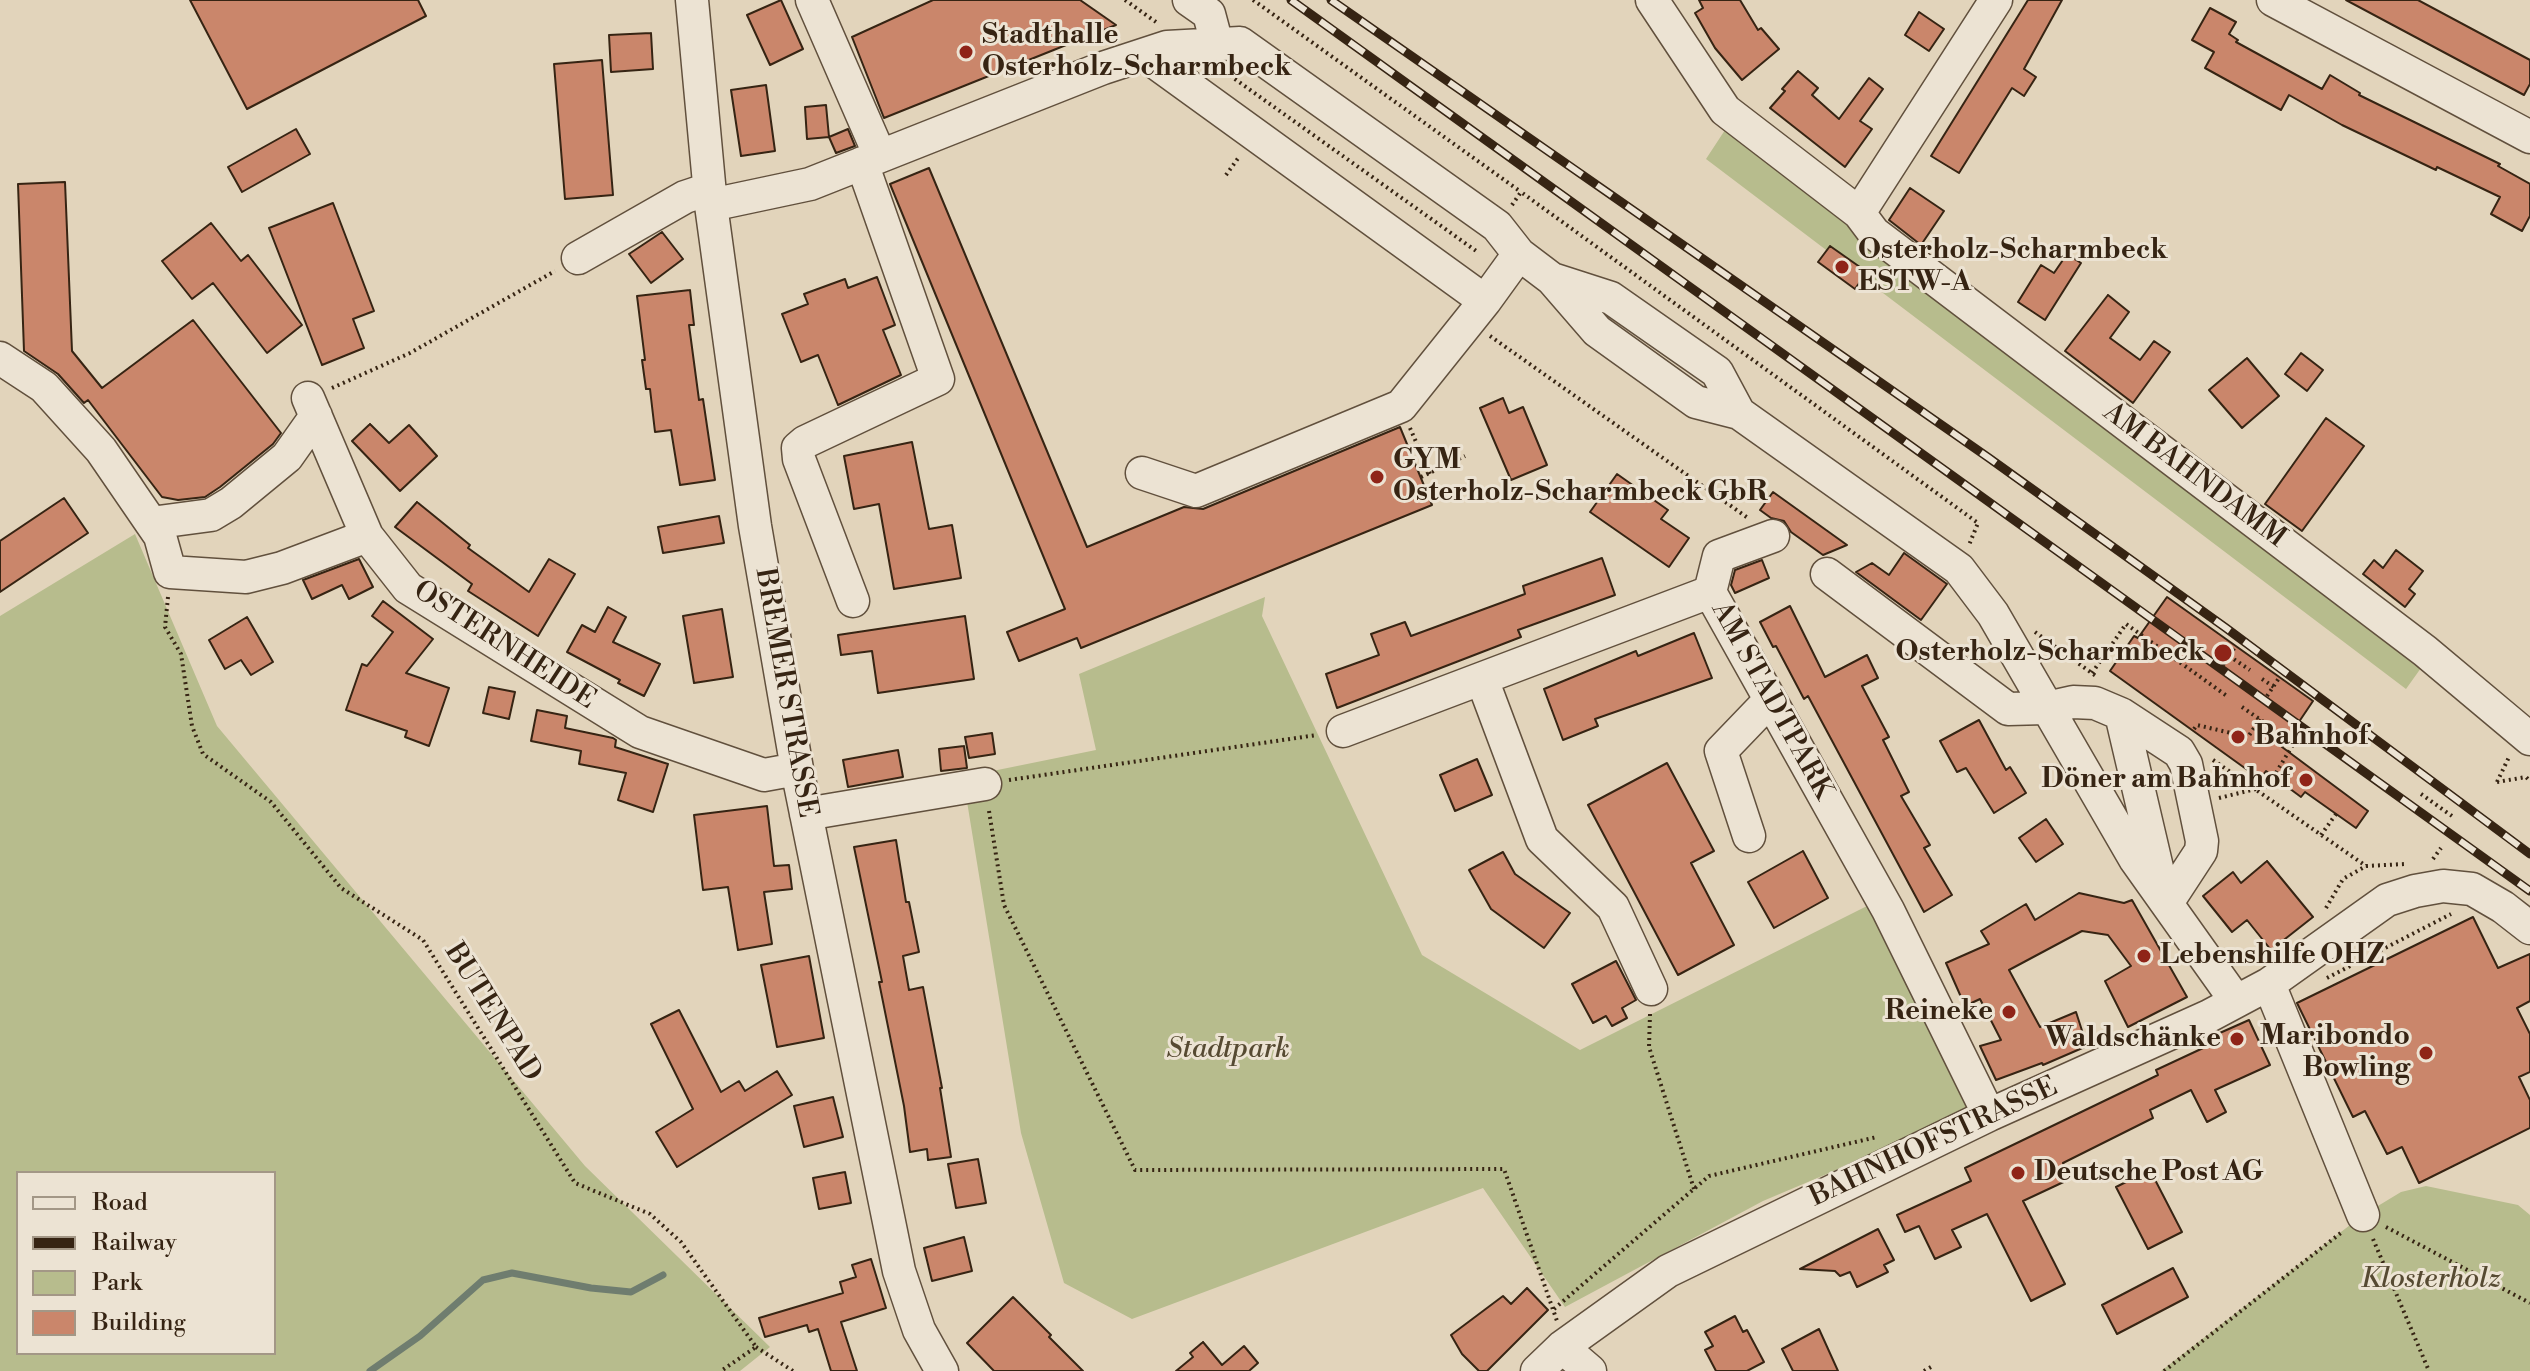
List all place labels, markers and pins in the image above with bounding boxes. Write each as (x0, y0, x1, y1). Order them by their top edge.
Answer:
place label: Stadthalle Osterholz-Scharmbeck (982, 19, 1291, 85)
marker: Stadthalle Osterholz-Scharmbeck (957, 43, 975, 61)
place label: Osterholz-Scharmbeck ESTW-A (1858, 234, 2167, 300)
marker: Osterholz-Scharmbeck ESTW-A (1833, 258, 1851, 276)
place label: GYM Osterholz-Scharmbeck GbR (1393, 444, 1767, 510)
marker: GYM Osterholz-Scharmbeck GbR (1368, 468, 1386, 486)
place label: Osterholz-Scharmbeck (1896, 636, 2205, 670)
marker: Osterholz-Scharmbeck (2212, 642, 2234, 664)
place label: Bahnhof (2254, 720, 2368, 754)
marker: Bahnhof (2229, 728, 2247, 746)
place label: Döner am Bahnhof (2041, 763, 2290, 797)
marker: Döner am Bahnhof (2297, 771, 2315, 789)
place label: Lebenshilfe OHZ (2160, 939, 2384, 973)
marker: Lebenshilfe OHZ (2135, 947, 2153, 965)
place label: Reineke (1885, 995, 1993, 1029)
marker: Reineke (2000, 1003, 2018, 1021)
place label: Maribondo Bowling (2260, 1020, 2410, 1086)
place label: Waldschänke (2045, 1022, 2221, 1056)
marker: Waldschänke (2228, 1030, 2246, 1048)
marker: Maribondo Bowling (2417, 1044, 2435, 1062)
place label: Deutsche Post AG (2034, 1156, 2264, 1190)
marker: Deutsche Post AG (2009, 1164, 2027, 1182)

